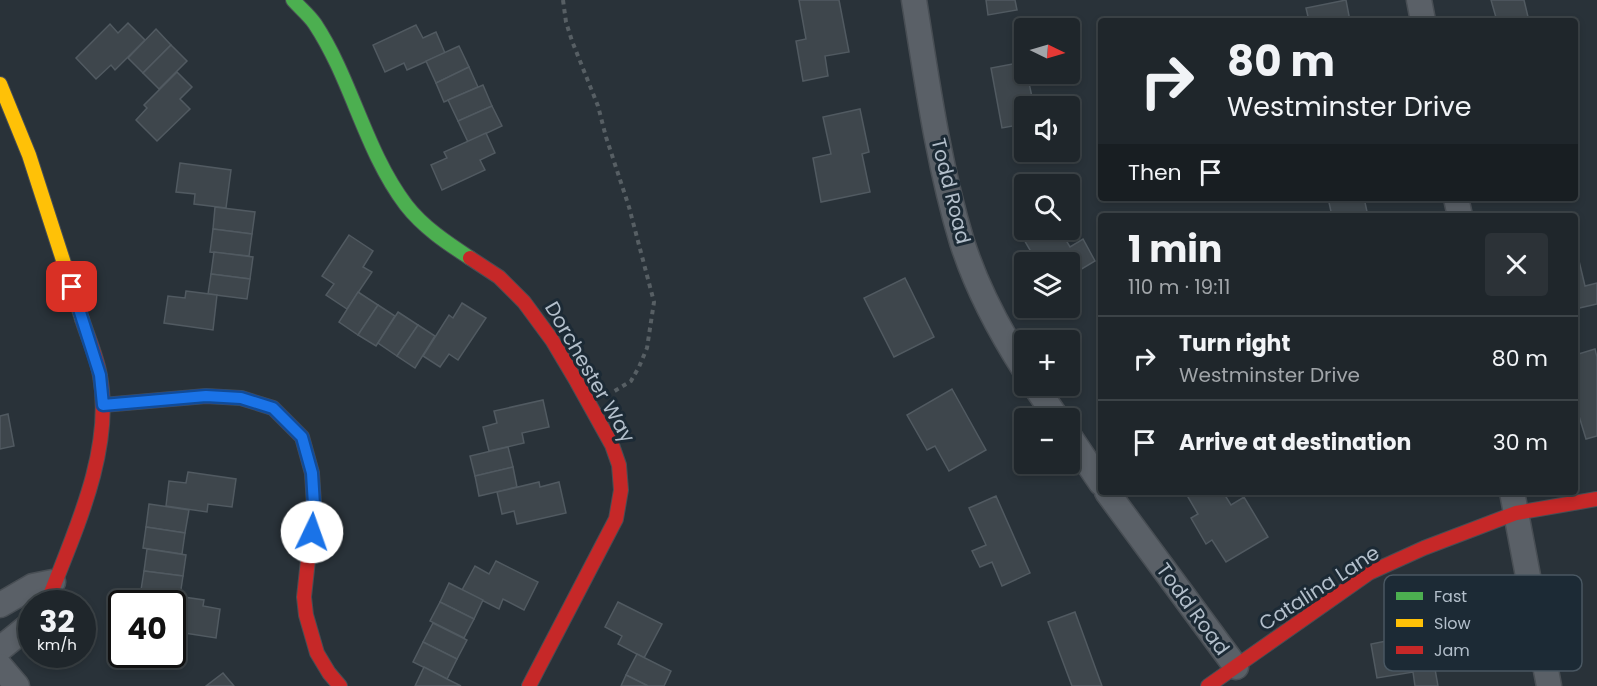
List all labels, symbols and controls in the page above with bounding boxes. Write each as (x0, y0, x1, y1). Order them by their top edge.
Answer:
north arrow (1014, 18, 1080, 84)
map controls (1014, 18, 1080, 474)
text: 80 m (1227, 32, 1335, 91)
icon: right (1128, 42, 1206, 120)
text: Westminster Drive (1227, 88, 1471, 125)
button: sound (1014, 96, 1080, 162)
street label: Todd Road (924, 135, 978, 247)
icon: arrive (1194, 156, 1227, 189)
text: Then (1128, 157, 1182, 188)
button: search (1014, 174, 1080, 240)
text: 1 min (1128, 224, 1222, 275)
button: close (1485, 233, 1548, 296)
button: layers (1014, 252, 1080, 318)
pin (46, 261, 97, 312)
icon: arrive (55, 270, 88, 303)
text: 110 m · 19:11 (1128, 273, 1230, 301)
street label: Dorchester Way (538, 296, 642, 448)
text: Turn right (1179, 328, 1290, 359)
button: + (1014, 330, 1080, 396)
icon: right (1128, 342, 1161, 375)
text: 80 m (1492, 343, 1548, 374)
text: Westminster Drive (1179, 361, 1360, 389)
button: − (1014, 408, 1080, 474)
icon: arrive (1128, 426, 1161, 459)
text: Arrive at destination (1179, 427, 1411, 458)
text: 30 m (1493, 427, 1548, 458)
position arrow (280, 500, 344, 564)
street label: Catalina Lane (1253, 539, 1385, 637)
street label: Todd Road (1150, 557, 1236, 661)
legend (1384, 575, 1582, 671)
text: Fast (1434, 585, 1467, 608)
speed limit sign: 40 (108, 590, 186, 668)
text: 32 (39, 600, 75, 643)
text: Slow (1434, 612, 1471, 635)
text: km/h (37, 634, 77, 655)
text: Jam (1434, 639, 1470, 662)

